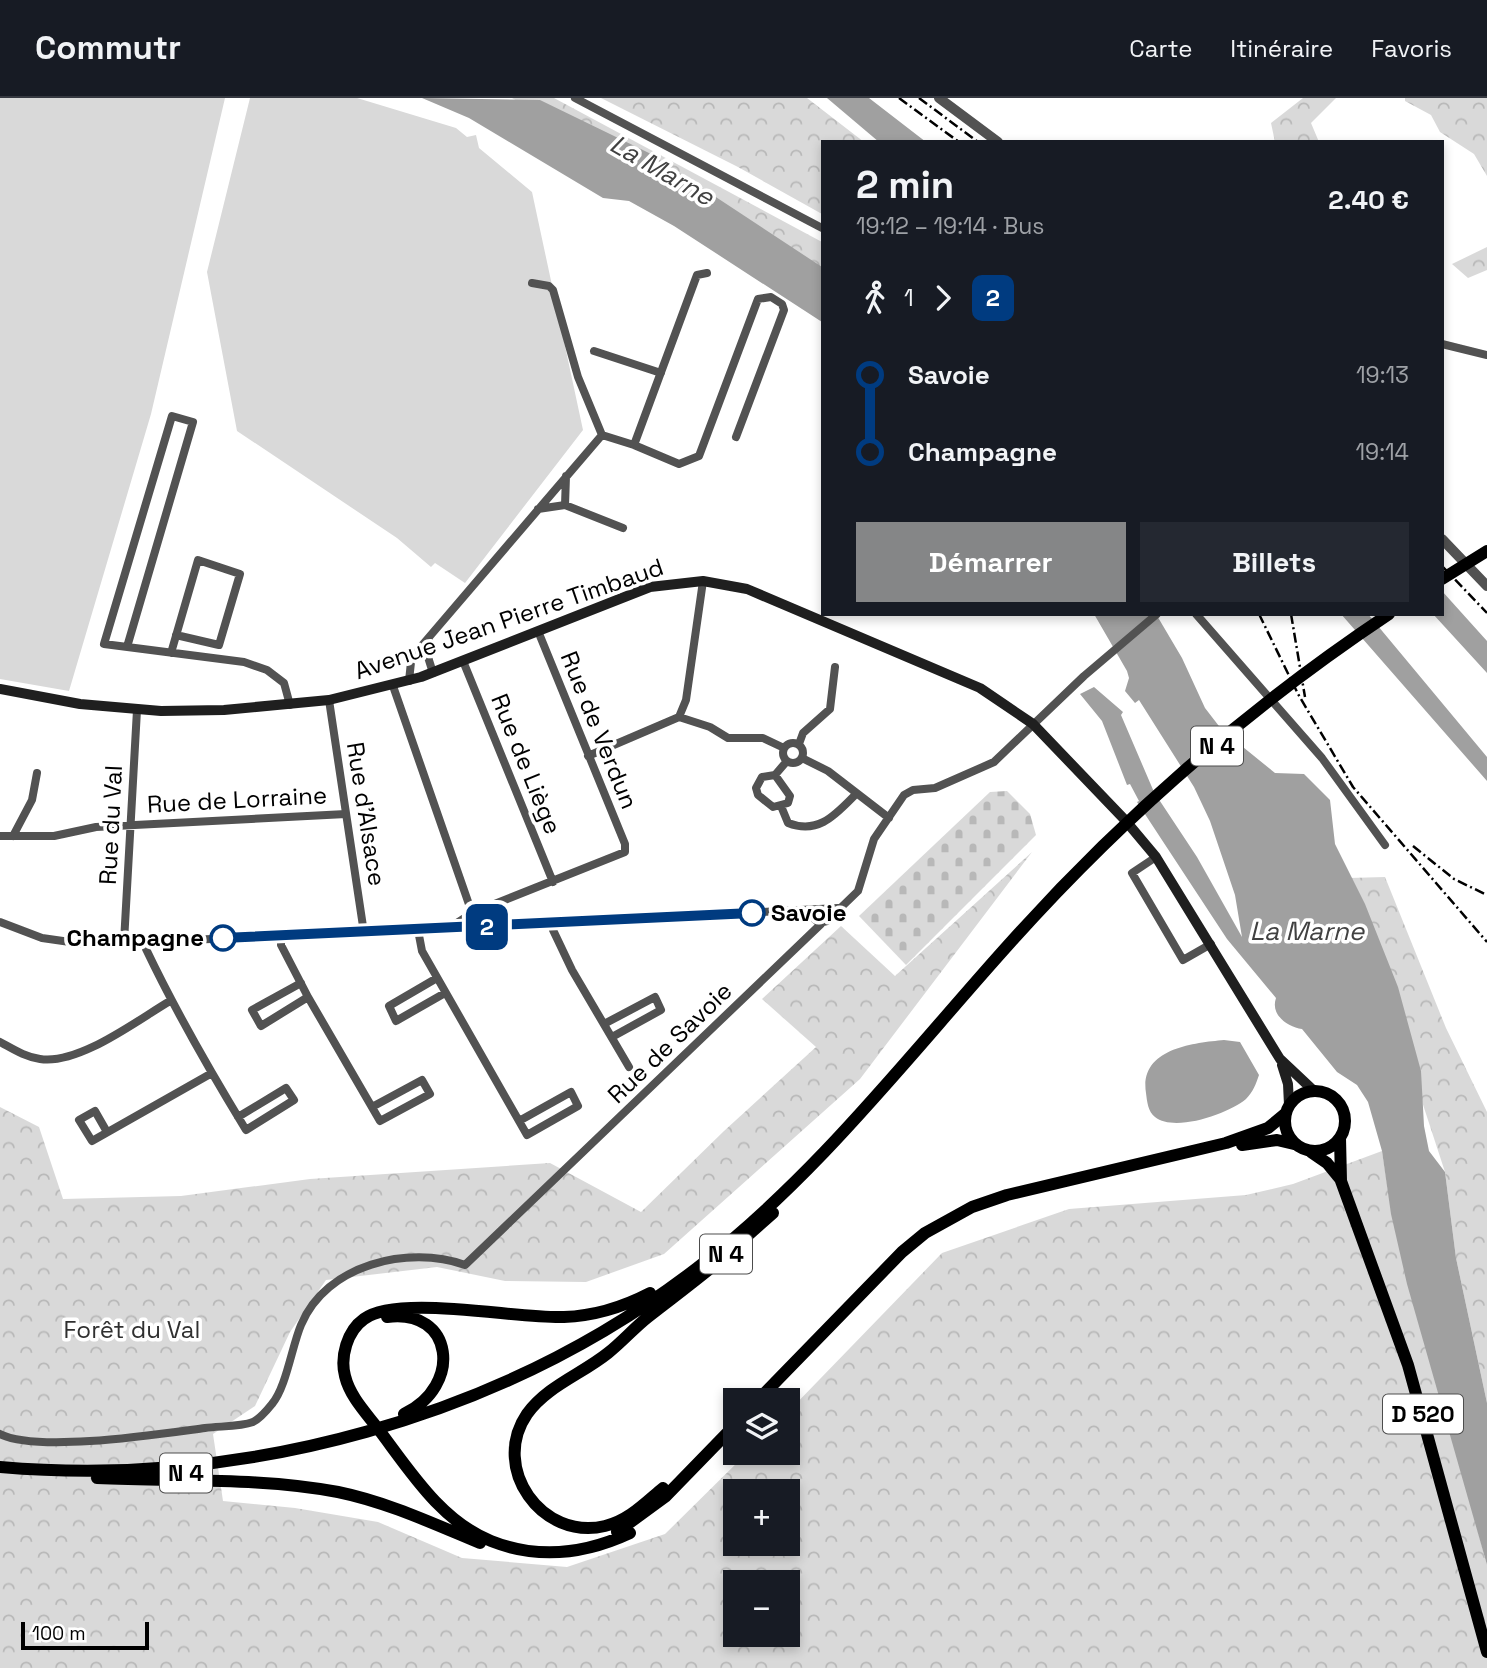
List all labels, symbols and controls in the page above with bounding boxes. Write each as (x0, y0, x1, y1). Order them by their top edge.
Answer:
text: Commutr (35, 27, 181, 69)
text: Carte (1129, 33, 1192, 64)
text: Itinéraire (1230, 33, 1333, 64)
text: Favoris (1371, 33, 1452, 64)
water label: La Marne (604, 127, 721, 214)
text: 2 min (856, 161, 954, 209)
text: 2.40 € (1328, 183, 1409, 217)
text: 19:12 – 19:14 · Bus (856, 211, 1044, 241)
icon: walk (856, 279, 894, 317)
icon: forward (924, 279, 962, 317)
text: 2 (986, 282, 1000, 313)
text: 1 (904, 283, 914, 313)
text: Savoie (908, 358, 990, 392)
text: 19:13 (1356, 360, 1409, 390)
text: Champagne (908, 435, 1057, 469)
text: 19:14 (1356, 437, 1409, 467)
button: Démarrer (856, 522, 1126, 602)
button: Billets (1140, 522, 1409, 602)
street label: Avenue Jean Pierre Timbaud (350, 551, 667, 686)
street label: Rue de Verdun (554, 646, 645, 813)
street label: Rue de Liège (484, 689, 569, 839)
road number: N 4 (1191, 726, 1243, 766)
street label: Rue d'Alsace (340, 740, 393, 888)
street label: Rue du Val (92, 764, 129, 886)
street label: Rue de Lorraine (146, 779, 328, 820)
place label: Savoie (771, 897, 846, 928)
marker: Savoie (739, 900, 765, 926)
line badge: 2 (464, 904, 510, 950)
text: 2 (480, 911, 494, 942)
water label: La Marne (1250, 914, 1366, 948)
place label: Champagne (67, 922, 204, 953)
marker: Champagne (210, 925, 236, 951)
street label: Rue de Savoie (601, 975, 738, 1110)
road number: N 4 (700, 1234, 752, 1274)
park label: Forêt du Val (64, 1314, 200, 1345)
map controls (723, 1388, 800, 1647)
button: layers (723, 1388, 800, 1465)
road number: D 520 (1383, 1394, 1463, 1434)
road number: N 4 (160, 1454, 212, 1492)
button: + (723, 1479, 800, 1556)
button: − (723, 1570, 800, 1647)
scale bar (21, 1619, 149, 1651)
text: 100 m (32, 1621, 86, 1646)

